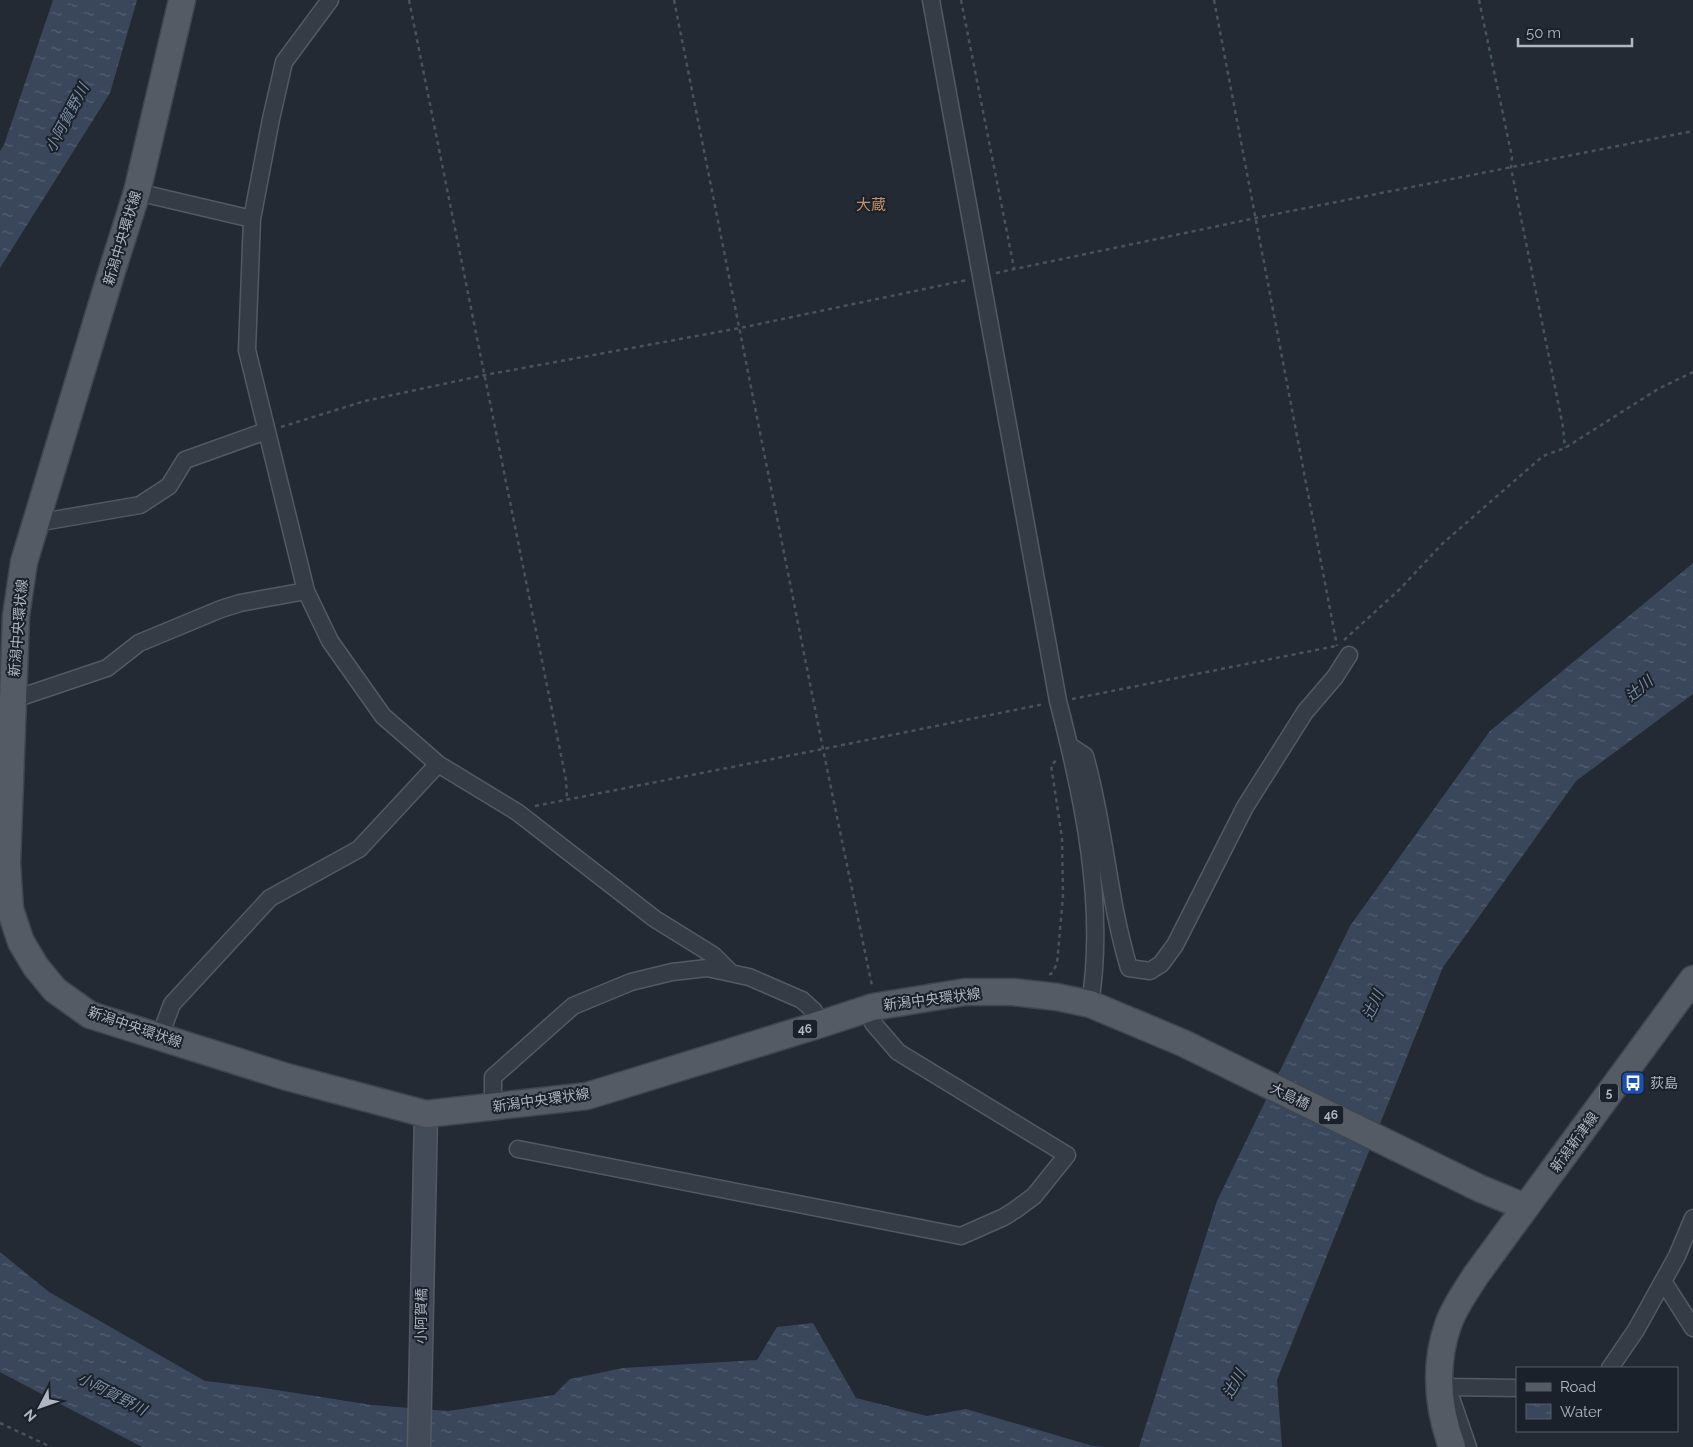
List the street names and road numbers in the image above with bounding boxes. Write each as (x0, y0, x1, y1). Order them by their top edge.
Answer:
street label: 新潟中央環状線 (100, 189, 144, 287)
street label: 新潟中央環状線 (6, 578, 30, 678)
street label: 新潟中央環状線 (882, 985, 982, 1013)
street label: 新潟中央環状線 (86, 1003, 184, 1051)
road number: 46 (792, 1020, 818, 1038)
street label: 大島橋 (1268, 1080, 1312, 1112)
road number: 5 (1600, 1084, 1618, 1102)
street label: 新潟中央環状線 (491, 1085, 591, 1115)
road number: 46 (1318, 1106, 1344, 1124)
street label: 新潟新津線 (1547, 1109, 1601, 1175)
street label: 小阿賀橋 (413, 1288, 429, 1344)

